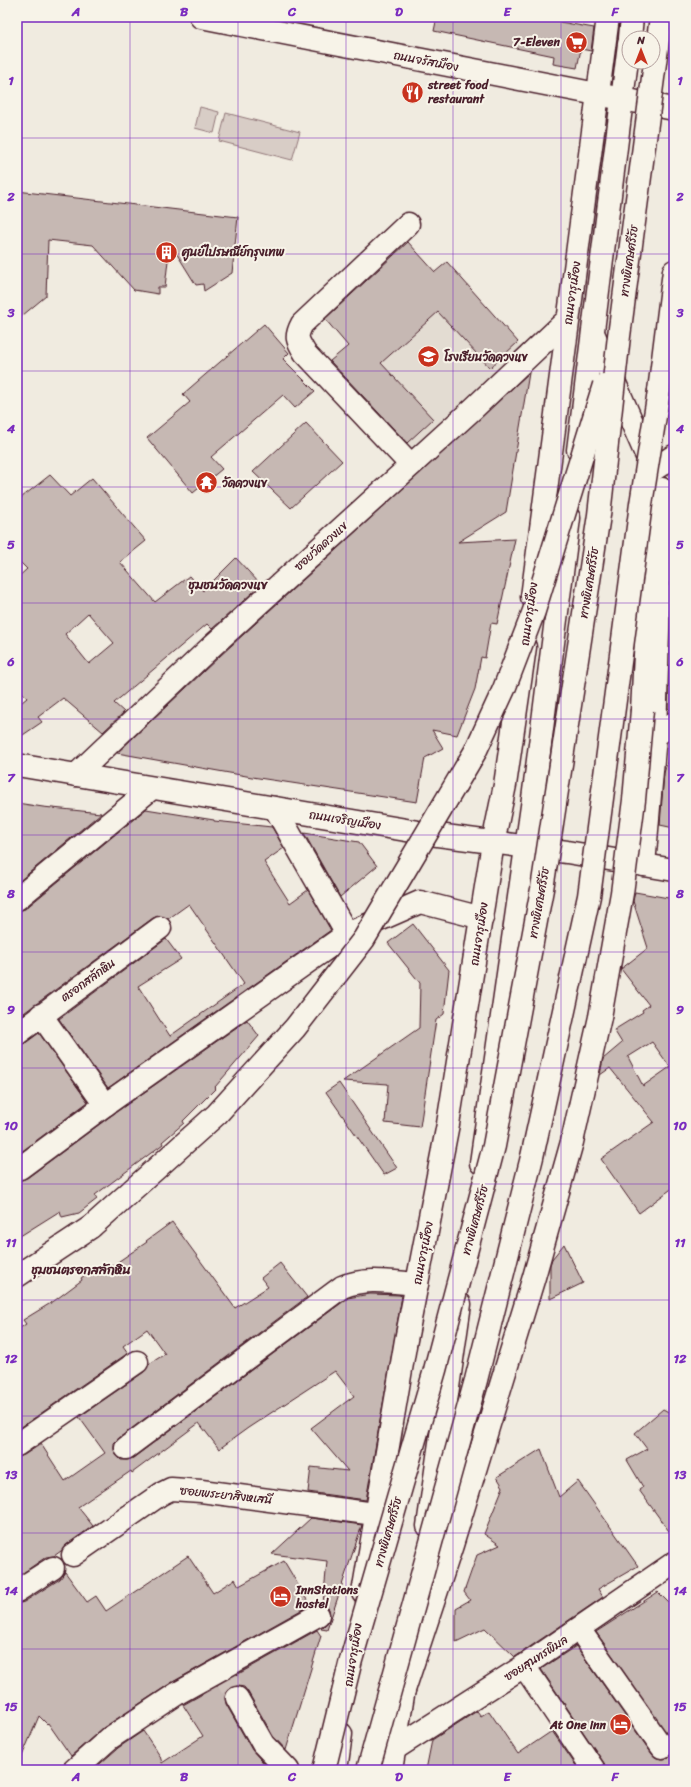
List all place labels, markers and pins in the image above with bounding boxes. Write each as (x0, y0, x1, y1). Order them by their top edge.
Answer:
supermarket icon: 7-Eleven (563, 29, 589, 55)
place label: 7-Eleven (513, 31, 560, 53)
place label: street food restaurant (427, 74, 490, 110)
restaurant icon: street food restaurant (400, 79, 426, 105)
building icon: ศูนย์ไปรษณีย์กรุงเทพ (154, 239, 180, 265)
place label: ศูนย์ไปรษณีย์กรุงเทพ (181, 241, 285, 263)
school or university icon: โรงเรียนวัดดวงแข (415, 344, 441, 370)
place label: โรงเรียนวัดดวงแข (444, 346, 528, 368)
temple icon: วัดดวงแข (194, 470, 220, 496)
place label: วัดดวงแข (222, 472, 268, 494)
place label: InnStations hostel (295, 1579, 359, 1615)
hotel icon: InnStations hostel (267, 1584, 293, 1610)
hotel icon: At One inn (608, 1712, 634, 1738)
place label: At One inn (549, 1714, 607, 1736)

